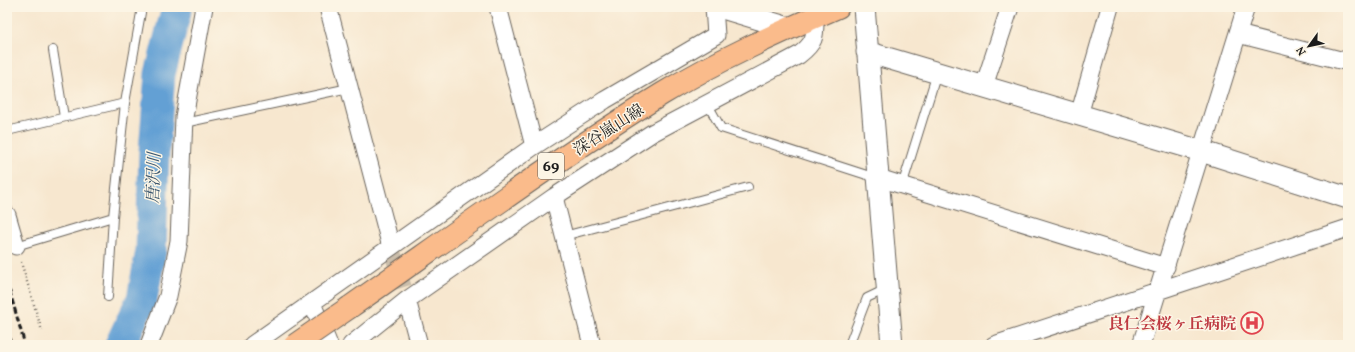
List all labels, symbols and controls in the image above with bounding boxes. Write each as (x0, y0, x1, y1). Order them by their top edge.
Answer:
north arrow (1289, 26, 1329, 66)
text: N (1293, 43, 1310, 58)
street label: 深谷嵐山線 (570, 100, 649, 162)
water label: 唐沢川 (142, 150, 167, 204)
road number: 69 (538, 153, 564, 179)
hospital icon: 良仁会桜ヶ丘病院 (1239, 310, 1265, 336)
place label: 良仁会桜ヶ丘病院 (1108, 314, 1236, 336)

